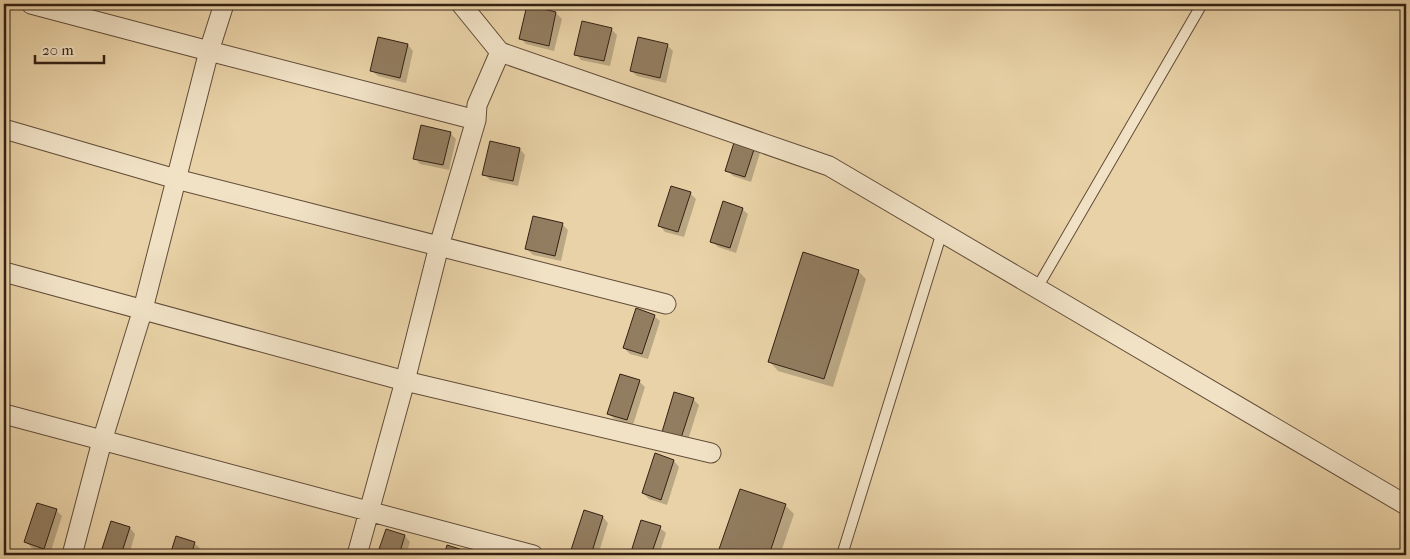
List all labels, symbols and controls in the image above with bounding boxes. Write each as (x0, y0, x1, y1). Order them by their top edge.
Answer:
scale bar (35, 32, 104, 64)
text: 20 m (42, 41, 74, 59)

